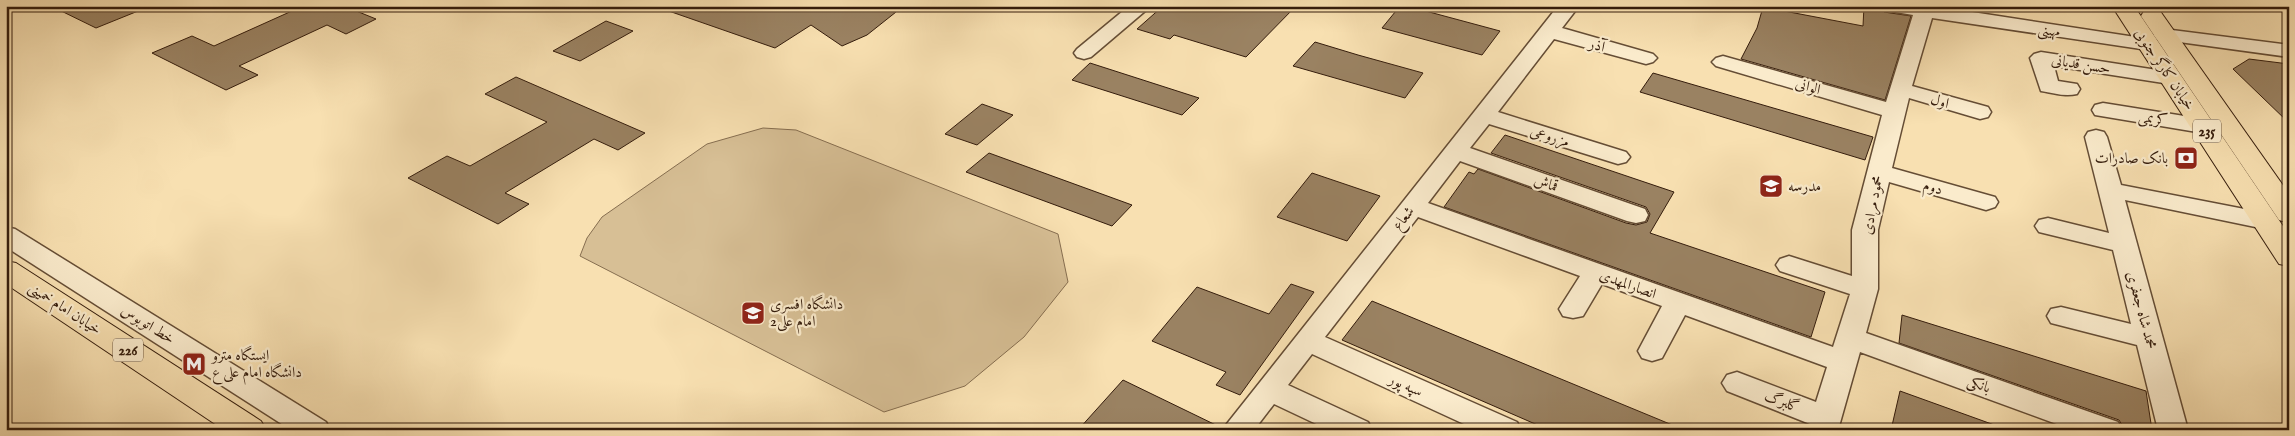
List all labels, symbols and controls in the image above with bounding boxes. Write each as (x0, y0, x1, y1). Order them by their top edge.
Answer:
street label: مهینی (2036, 20, 2062, 42)
street label: خیابان کارگر جنوبی (2129, 24, 2200, 115)
street label: آذر (1585, 34, 1609, 57)
street label: حسن قدیانی (2050, 50, 2112, 79)
street label: الوانی (1793, 74, 1823, 99)
street label: اول (1928, 90, 1951, 113)
street label: کریمی (2137, 107, 2169, 131)
road number: 235 (2193, 120, 2221, 142)
street label: مزروعی (1527, 121, 1572, 152)
bank icon: بانک صادرات (2173, 145, 2199, 171)
place label: بانک صادرات (2095, 149, 2168, 168)
street label: قماش (1531, 171, 1560, 196)
school or university icon: مدرسه (1758, 173, 1784, 199)
street label: محمود مرادی (1857, 174, 1889, 237)
street label: دوم (1920, 176, 1945, 202)
place label: مدرسه (1788, 177, 1821, 196)
street label: شعاع (1388, 202, 1421, 236)
street label: انصارالمهدی (1597, 265, 1659, 304)
street label: محمد شاه جعفری (2122, 269, 2161, 351)
street label: خیابان امام خمینی (23, 278, 105, 342)
place label: دانشگاه افسری امام علی2 (770, 294, 843, 334)
school or university icon: دانشگاه افسری امام علی2 (740, 300, 766, 326)
street label: خط اتوبوس (117, 301, 178, 348)
road number: 226 (113, 338, 143, 362)
place label: ایستگاه مترو دانشگاه امام علی ع (210, 345, 302, 385)
metro station icon: ایستگاه مترو دانشگاه امام علی ع (181, 351, 207, 377)
street label: سپه پور (1384, 369, 1426, 402)
street label: بانکی (1964, 372, 1993, 398)
street label: گلبرگ (1762, 386, 1802, 417)

